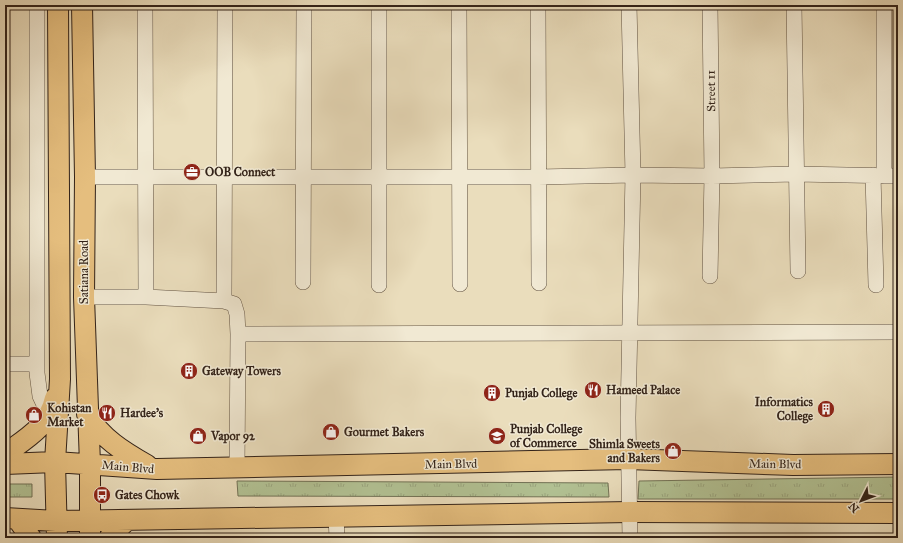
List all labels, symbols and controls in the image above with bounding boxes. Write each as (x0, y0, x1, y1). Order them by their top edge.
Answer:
street label: Street 11 (704, 70, 718, 112)
office icon: OOB Connect (182, 162, 202, 182)
place label: OOB Connect (205, 165, 276, 179)
street label: Satiana Road (77, 240, 91, 304)
building icon: Gateway Towers (179, 361, 199, 381)
place label: Gateway Towers (202, 364, 282, 379)
restaurant icon: Hameed Palace (583, 380, 603, 400)
building icon: Punjab College (482, 383, 502, 403)
place label: Hameed Palace (606, 383, 680, 397)
place label: Punjab College (505, 386, 577, 401)
place label: Informatics College (755, 395, 814, 424)
building icon: Informatics College (816, 399, 836, 419)
place label: Kohistan Market (47, 401, 92, 429)
restaurant icon: Hardee's (97, 403, 117, 423)
shop icon: Kohistan Market (24, 405, 44, 425)
place label: Hardee's (120, 406, 164, 420)
shop icon: Gourmet Bakers (321, 422, 341, 442)
place label: Punjab College of Commerce (510, 422, 582, 450)
place label: Gourmet Bakers (344, 425, 425, 439)
shop icon: Vapor 92 (188, 426, 208, 446)
school or university icon: Punjab College of Commerce (487, 426, 507, 446)
place label: Vapor 92 (210, 429, 256, 444)
place label: Shimla Sweets and Bakers (589, 437, 661, 465)
shop icon: Shimla Sweets and Bakers (663, 441, 683, 461)
street label: Main Blvd (425, 457, 477, 471)
street label: Main Blvd (749, 457, 801, 471)
street label: Main Blvd (101, 458, 155, 476)
north arrow (841, 481, 881, 521)
bus stop icon: Gates Chowk (92, 485, 112, 505)
place label: Gates Chowk (115, 488, 180, 502)
text: N (846, 499, 862, 515)

